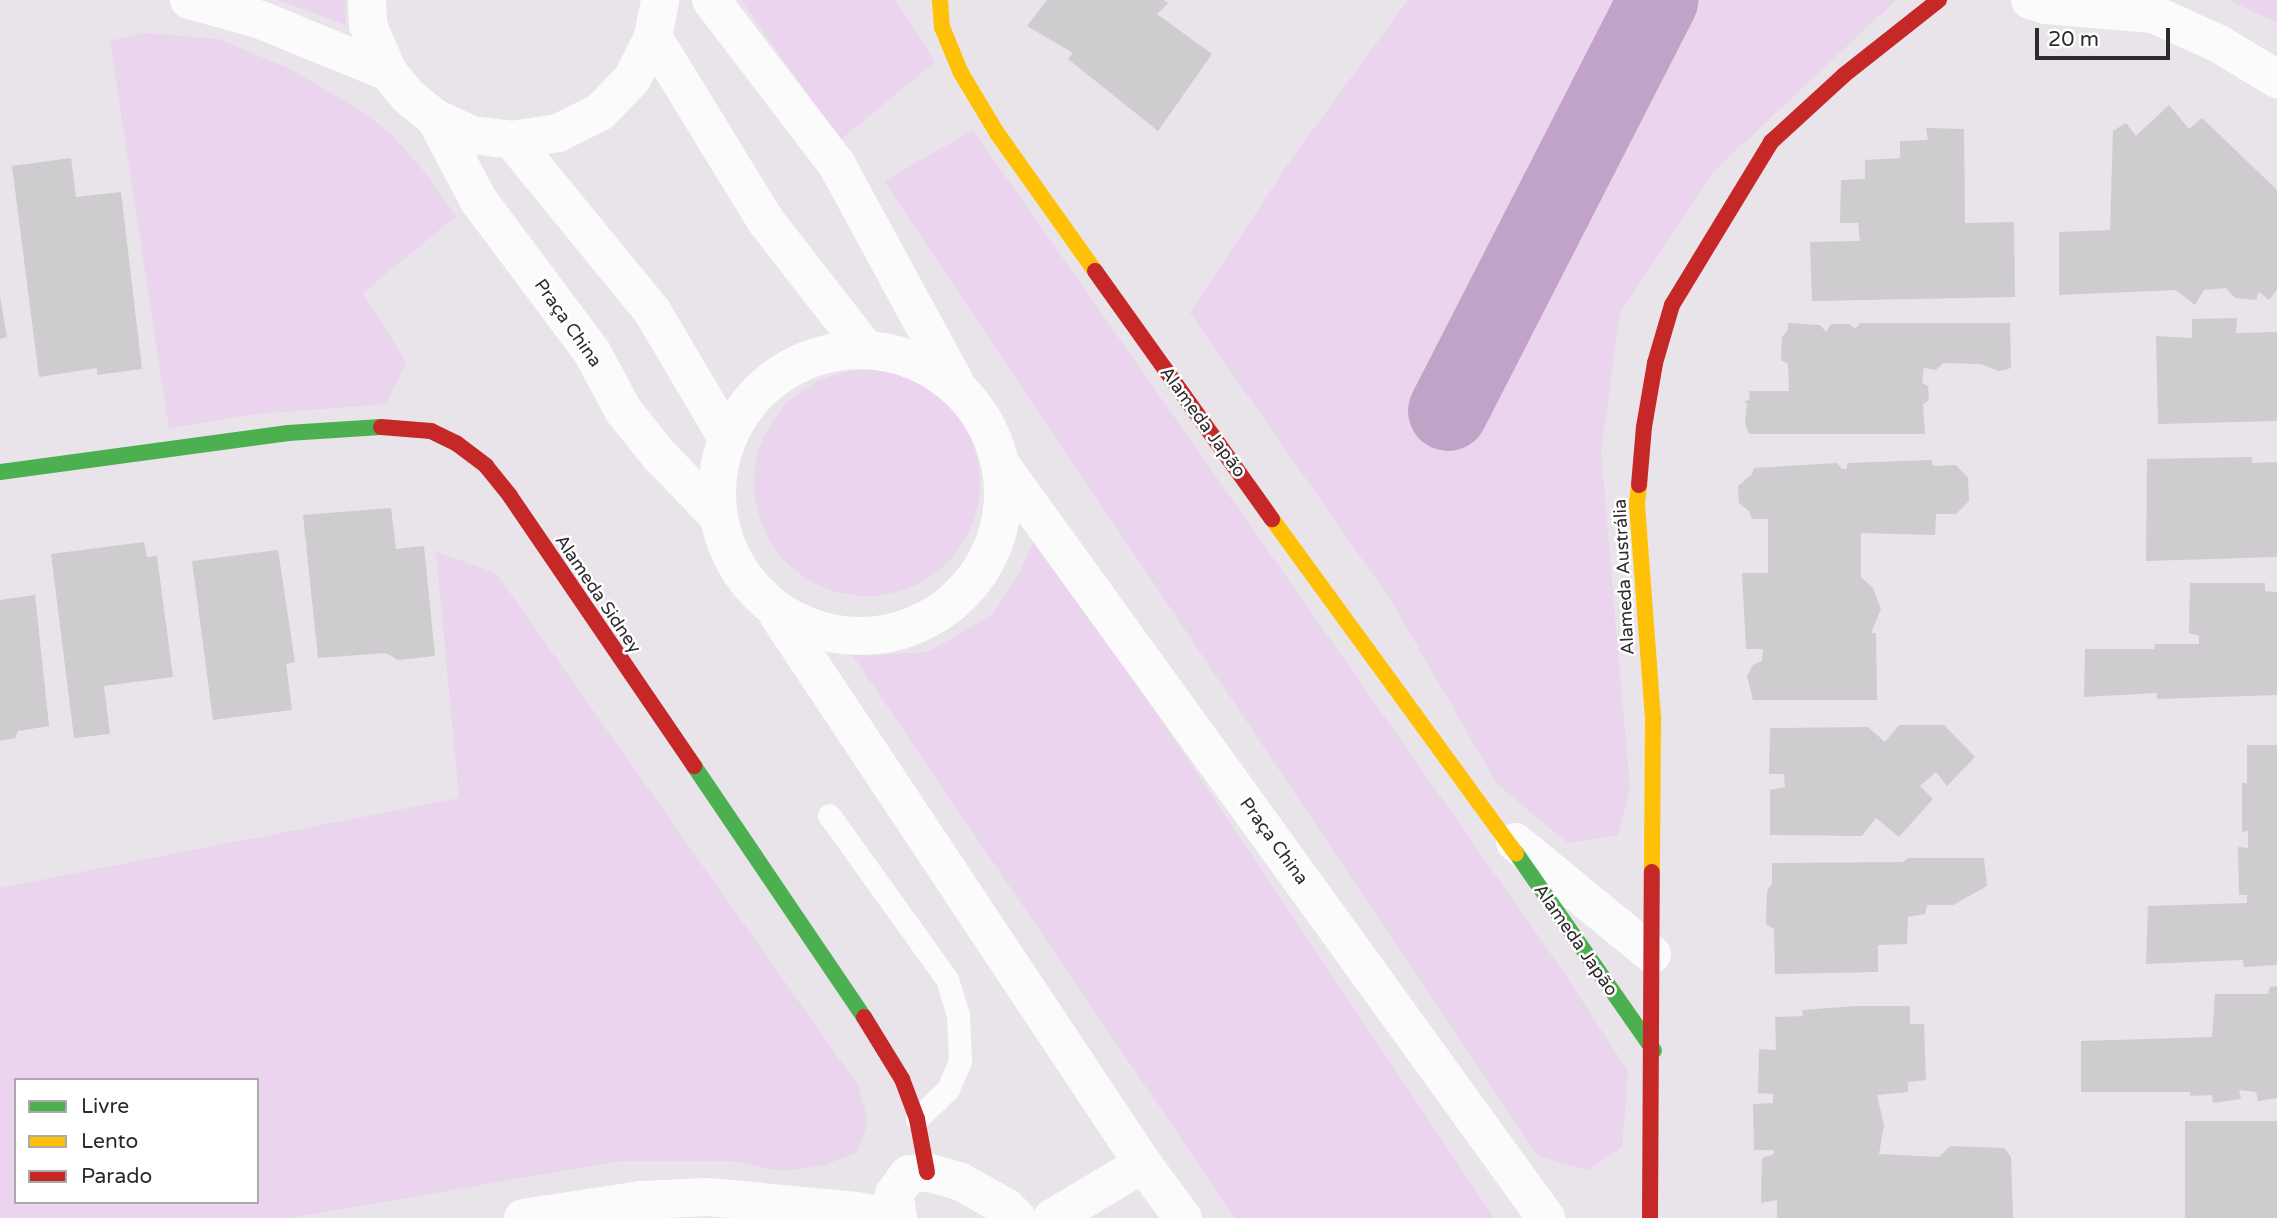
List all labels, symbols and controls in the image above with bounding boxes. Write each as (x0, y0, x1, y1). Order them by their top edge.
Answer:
scale bar (2039, 14, 2174, 58)
text: 20 m (2048, 27, 2099, 52)
street label: Praça China (530, 275, 606, 371)
street label: Alameda Japão (1156, 362, 1250, 482)
street label: Alameda Austrália (1609, 498, 1639, 656)
street label: Alameda Sidney (550, 531, 646, 657)
street label: Praça China (1235, 793, 1313, 889)
street label: Alameda Japão (1529, 880, 1623, 1000)
legend (14, 1078, 259, 1204)
text: Livre (81, 1094, 129, 1119)
text: Lento (81, 1129, 138, 1154)
text: Parado (81, 1164, 152, 1189)

